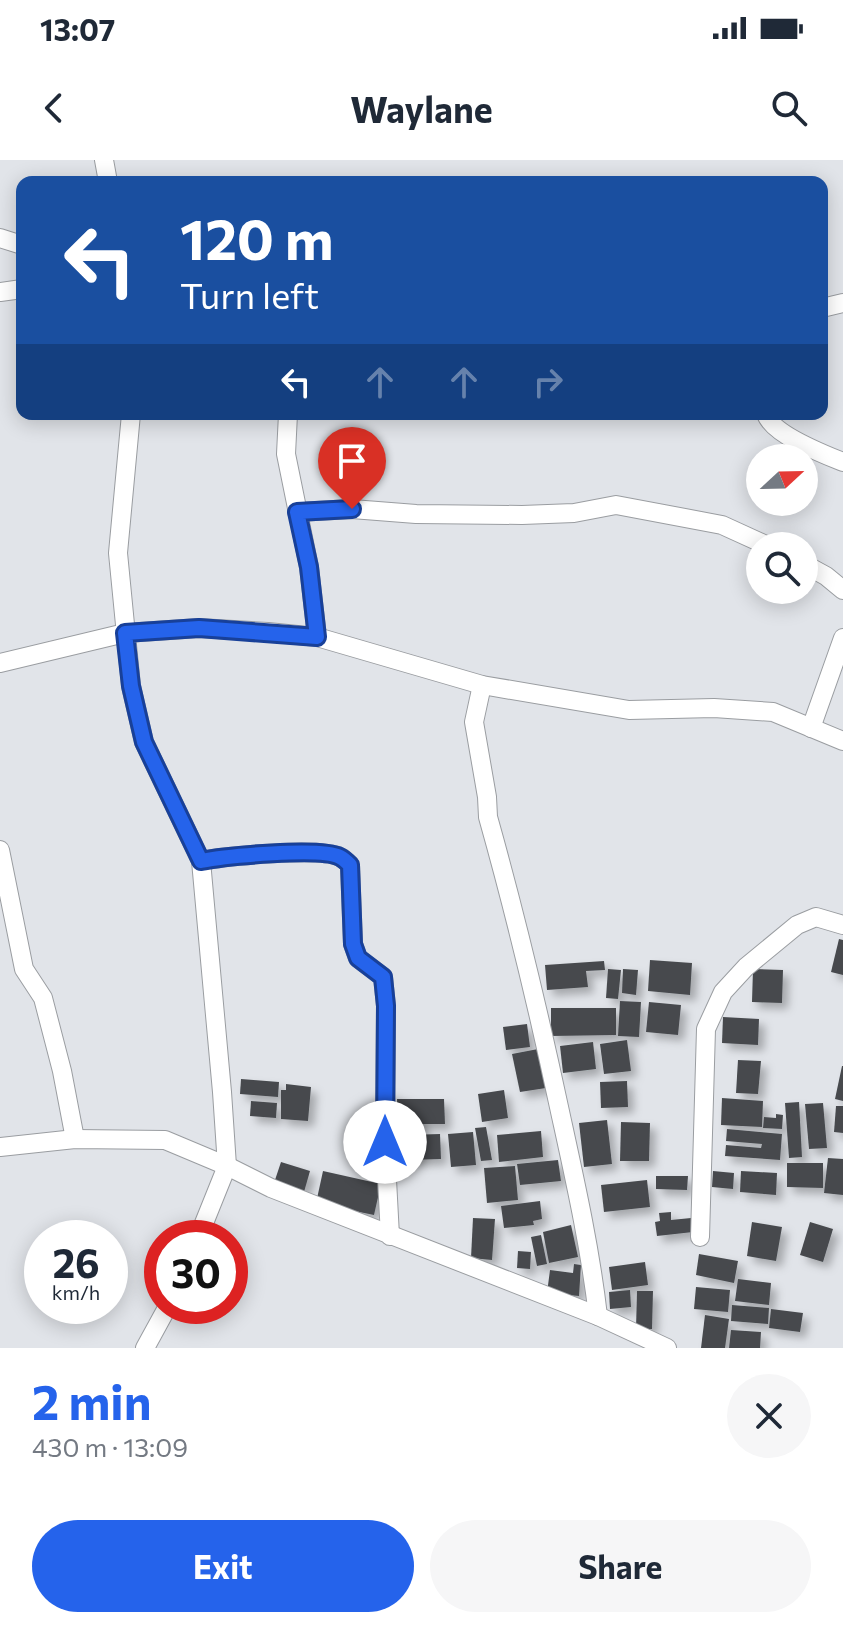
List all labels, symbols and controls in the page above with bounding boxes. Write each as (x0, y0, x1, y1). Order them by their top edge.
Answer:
text: 13:07 (40, 10, 115, 47)
icon: back (32, 86, 76, 130)
text: Waylane (350, 86, 493, 130)
icon: search (767, 86, 811, 130)
text: 120 m (180, 203, 334, 272)
icon: left (48, 208, 152, 312)
text: Turn left (180, 272, 319, 316)
icon: left (274, 360, 318, 404)
icon: ahead (358, 360, 402, 404)
icon: ahead (442, 360, 486, 404)
icon: right (526, 360, 570, 404)
pin (318, 427, 386, 509)
icon: arrive (330, 439, 374, 483)
north arrow (746, 444, 818, 516)
map controls (746, 444, 818, 604)
button: search (746, 532, 818, 604)
position arrow (343, 1100, 427, 1184)
speed limit sign: 30 (144, 1220, 248, 1324)
text: 26 (52, 1237, 100, 1286)
text: km/h (52, 1280, 100, 1304)
text: 2 min (32, 1371, 152, 1430)
button: close (727, 1374, 811, 1458)
text: 430 m · 13:09 (32, 1431, 188, 1462)
button: Exit (32, 1520, 414, 1612)
button: Share (430, 1520, 811, 1612)

